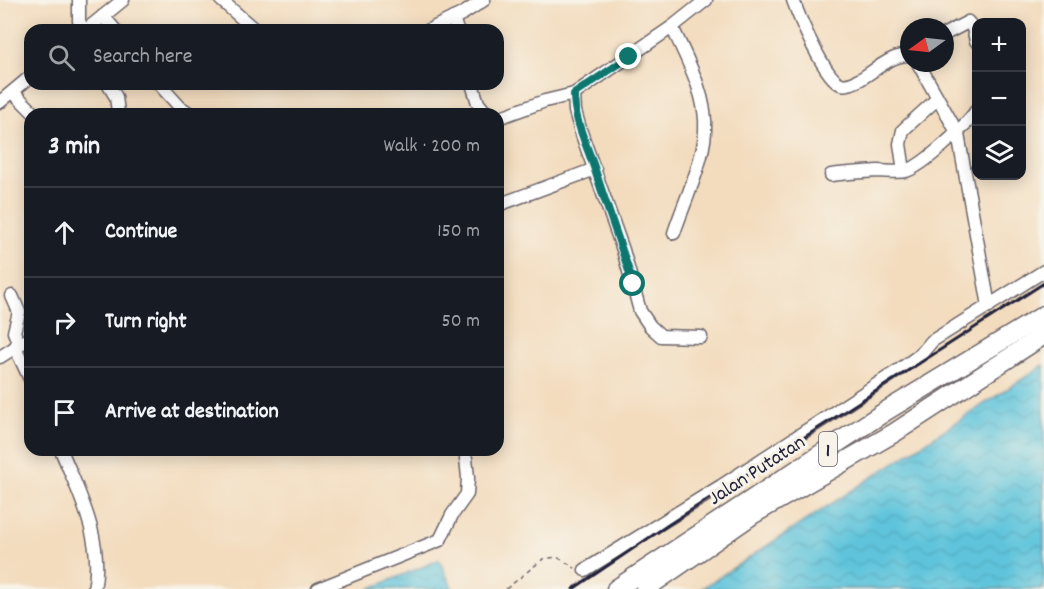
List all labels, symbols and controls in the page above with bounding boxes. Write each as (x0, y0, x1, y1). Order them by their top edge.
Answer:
north arrow (900, 18, 954, 72)
map controls (972, 18, 1026, 180)
button: + (972, 18, 1026, 72)
search box (24, 24, 504, 90)
icon: search (45, 41, 78, 74)
text: Search here (93, 42, 192, 73)
route end (615, 43, 641, 69)
button: − (972, 72, 1026, 126)
button: layers (972, 126, 1026, 180)
text: 3 min (48, 129, 100, 166)
text: Walk · 200 m (384, 133, 480, 161)
icon: ahead (48, 216, 81, 249)
text: Continue (105, 217, 177, 248)
text: 150 m (437, 218, 480, 246)
route start (619, 270, 645, 296)
icon: right (48, 306, 81, 339)
text: Turn right (105, 307, 187, 338)
text: 50 m (442, 308, 480, 336)
icon: arrive (48, 396, 81, 429)
text: Arrive at destination (105, 397, 279, 428)
street label: Jalan Putatan (703, 429, 812, 514)
road number: 1 (819, 432, 837, 466)

